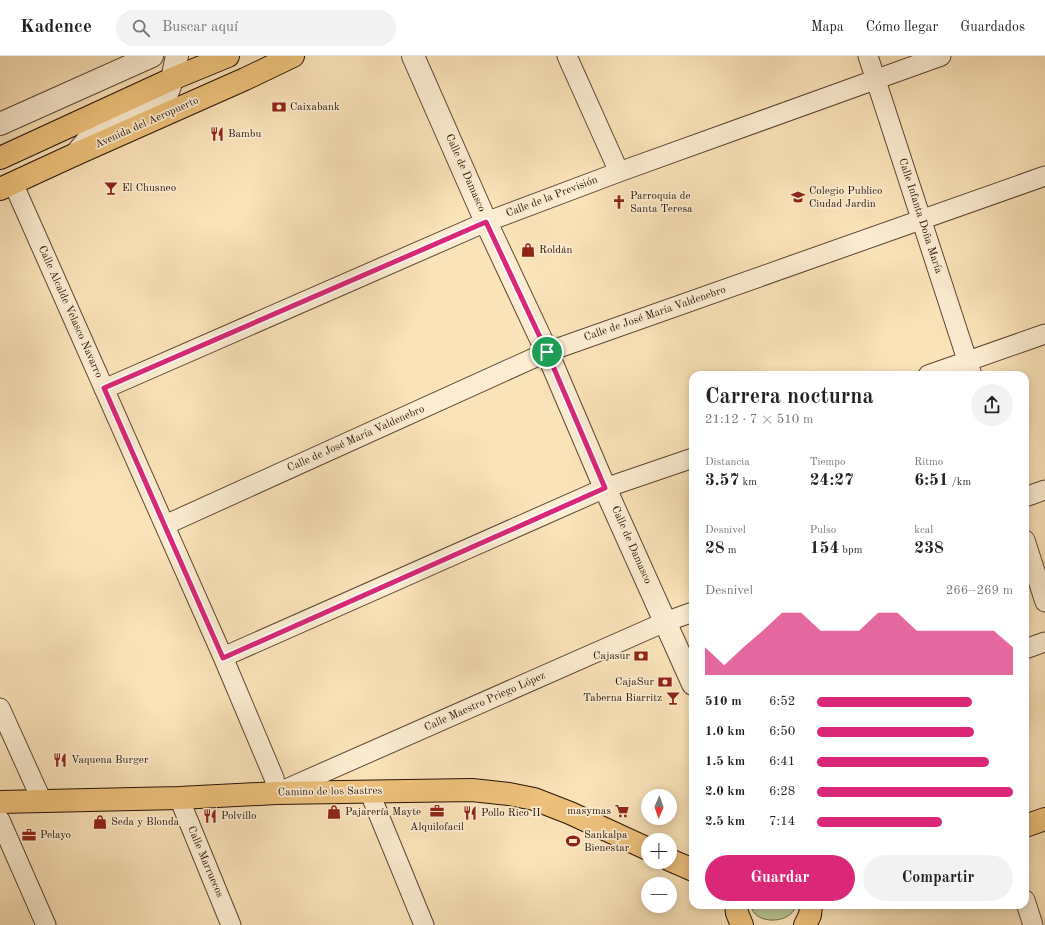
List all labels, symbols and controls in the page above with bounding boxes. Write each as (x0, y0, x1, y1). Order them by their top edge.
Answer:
search box (116, 10, 396, 46)
icon: search (130, 17, 152, 39)
text: Kadence (20, 18, 92, 37)
text: Buscar aquí (162, 20, 238, 35)
text: Mapa (811, 20, 844, 34)
text: Cómo llegar (866, 20, 938, 34)
text: Guardados (960, 20, 1025, 34)
street label: Avenida del Aeropuerto (94, 95, 200, 151)
bank icon: Caixabank (271, 99, 287, 115)
place label: Caixabank (290, 102, 340, 113)
restaurant icon: Bambu (209, 126, 225, 142)
place label: Bambu (228, 129, 261, 140)
street label: Calle de Damasco (443, 132, 487, 214)
street label: Calle Infanta Doña María (896, 157, 944, 276)
street label: Calle de la Previsión (505, 174, 599, 220)
bar icon: El Chusneo (103, 180, 119, 196)
place label: El Chusneo (122, 183, 176, 194)
place label: Colegio Publico Ciudad Jardin (809, 186, 882, 210)
school or university icon: Colegio Publico Ciudad Jardin (790, 189, 806, 205)
place label: Parroquia de Santa Teresa (630, 191, 693, 215)
church icon: Parroquia de Santa Teresa (611, 194, 627, 210)
shop icon: Roldán (520, 242, 536, 258)
street label: Calle Alcalde Velasco Navarro (36, 244, 104, 380)
place label: Roldán (539, 245, 572, 256)
street label: Calle de José María Valdenebro (583, 285, 727, 343)
pin (530, 335, 564, 369)
icon: arrive (536, 341, 558, 363)
button: share (971, 384, 1013, 426)
text: Carrera nocturna (705, 386, 874, 408)
street label: Calle de José María Valdenebro (286, 404, 426, 474)
text: 21:12 · 7 × 510 m (705, 413, 813, 426)
text: Distancia (705, 457, 750, 468)
text: Tiempo (810, 457, 845, 468)
text: Ritmo (914, 457, 943, 468)
text: 3.57 (705, 472, 739, 489)
text: 24:27 (810, 472, 854, 489)
text: 6:51 (914, 472, 949, 489)
text: km (739, 477, 757, 488)
text: /km (949, 477, 971, 488)
street label: Calle de Damasco (609, 504, 653, 586)
text: Desnivel (705, 525, 746, 536)
text: Pulso (810, 525, 836, 536)
text: kcal (914, 525, 933, 536)
text: 28 (705, 540, 725, 557)
text: 154 (810, 540, 839, 557)
text: 238 (914, 540, 944, 557)
text: m (725, 545, 737, 556)
text: bpm (839, 545, 862, 556)
text: Desnivel (705, 584, 753, 597)
text: 266–269 m (946, 584, 1013, 597)
bank icon: Cajasur (633, 648, 649, 664)
place label: Cajasur (593, 651, 630, 662)
street label: Calle Maestro Priego López (423, 670, 547, 734)
bank icon: CajaSur (657, 674, 673, 690)
place label: CajaSur (615, 677, 654, 688)
bar icon: Taberna Biarritz (665, 690, 681, 706)
place label: Taberna Biarritz (583, 693, 662, 704)
text: 510 m (705, 695, 742, 708)
text: 6:52 (769, 695, 795, 708)
text: 1.0 km (705, 725, 745, 738)
text: 6:50 (769, 725, 795, 738)
restaurant icon: Vaquena Burger (52, 752, 68, 768)
place label: Vaquena Burger (71, 755, 149, 766)
text: 1.5 km (705, 755, 745, 768)
text: 6:41 (769, 755, 795, 768)
text: 2.0 km (705, 785, 745, 798)
text: 6:28 (769, 785, 795, 798)
street label: Camino de los Sastres (278, 786, 382, 798)
north arrow (641, 789, 677, 825)
map controls (641, 789, 677, 913)
office icon: Alquilofacil (429, 803, 445, 819)
supermarket icon: masymas (614, 803, 630, 819)
shop icon: Pajarería Mayte (326, 804, 342, 820)
restaurant icon: Pollo Rico II (462, 805, 478, 821)
place label: masymas (567, 806, 611, 817)
place label: Pajarería Mayte (345, 807, 421, 818)
restaurant icon: Polvillo (202, 808, 218, 824)
place label: Pollo Rico II (481, 808, 541, 819)
place label: Polvillo (221, 811, 257, 822)
shop icon: Seda y Blonda (92, 814, 108, 830)
text: 2.5 km (705, 815, 745, 828)
text: 7:14 (769, 815, 795, 828)
place label: Seda y Blonda (111, 817, 180, 828)
place label: Alquilofacil (410, 822, 464, 833)
street label: Calle Marruecos (185, 825, 225, 900)
office icon: Pelayo (21, 827, 37, 843)
place label: Pelayo (40, 830, 71, 841)
place label: Sankalpa Bienestar (584, 830, 630, 854)
sports icon: Sankalpa Bienestar (565, 833, 581, 849)
button: + (641, 833, 677, 869)
button: Guardar (705, 855, 855, 901)
button: Compartir (863, 855, 1013, 901)
button: − (641, 877, 677, 913)

